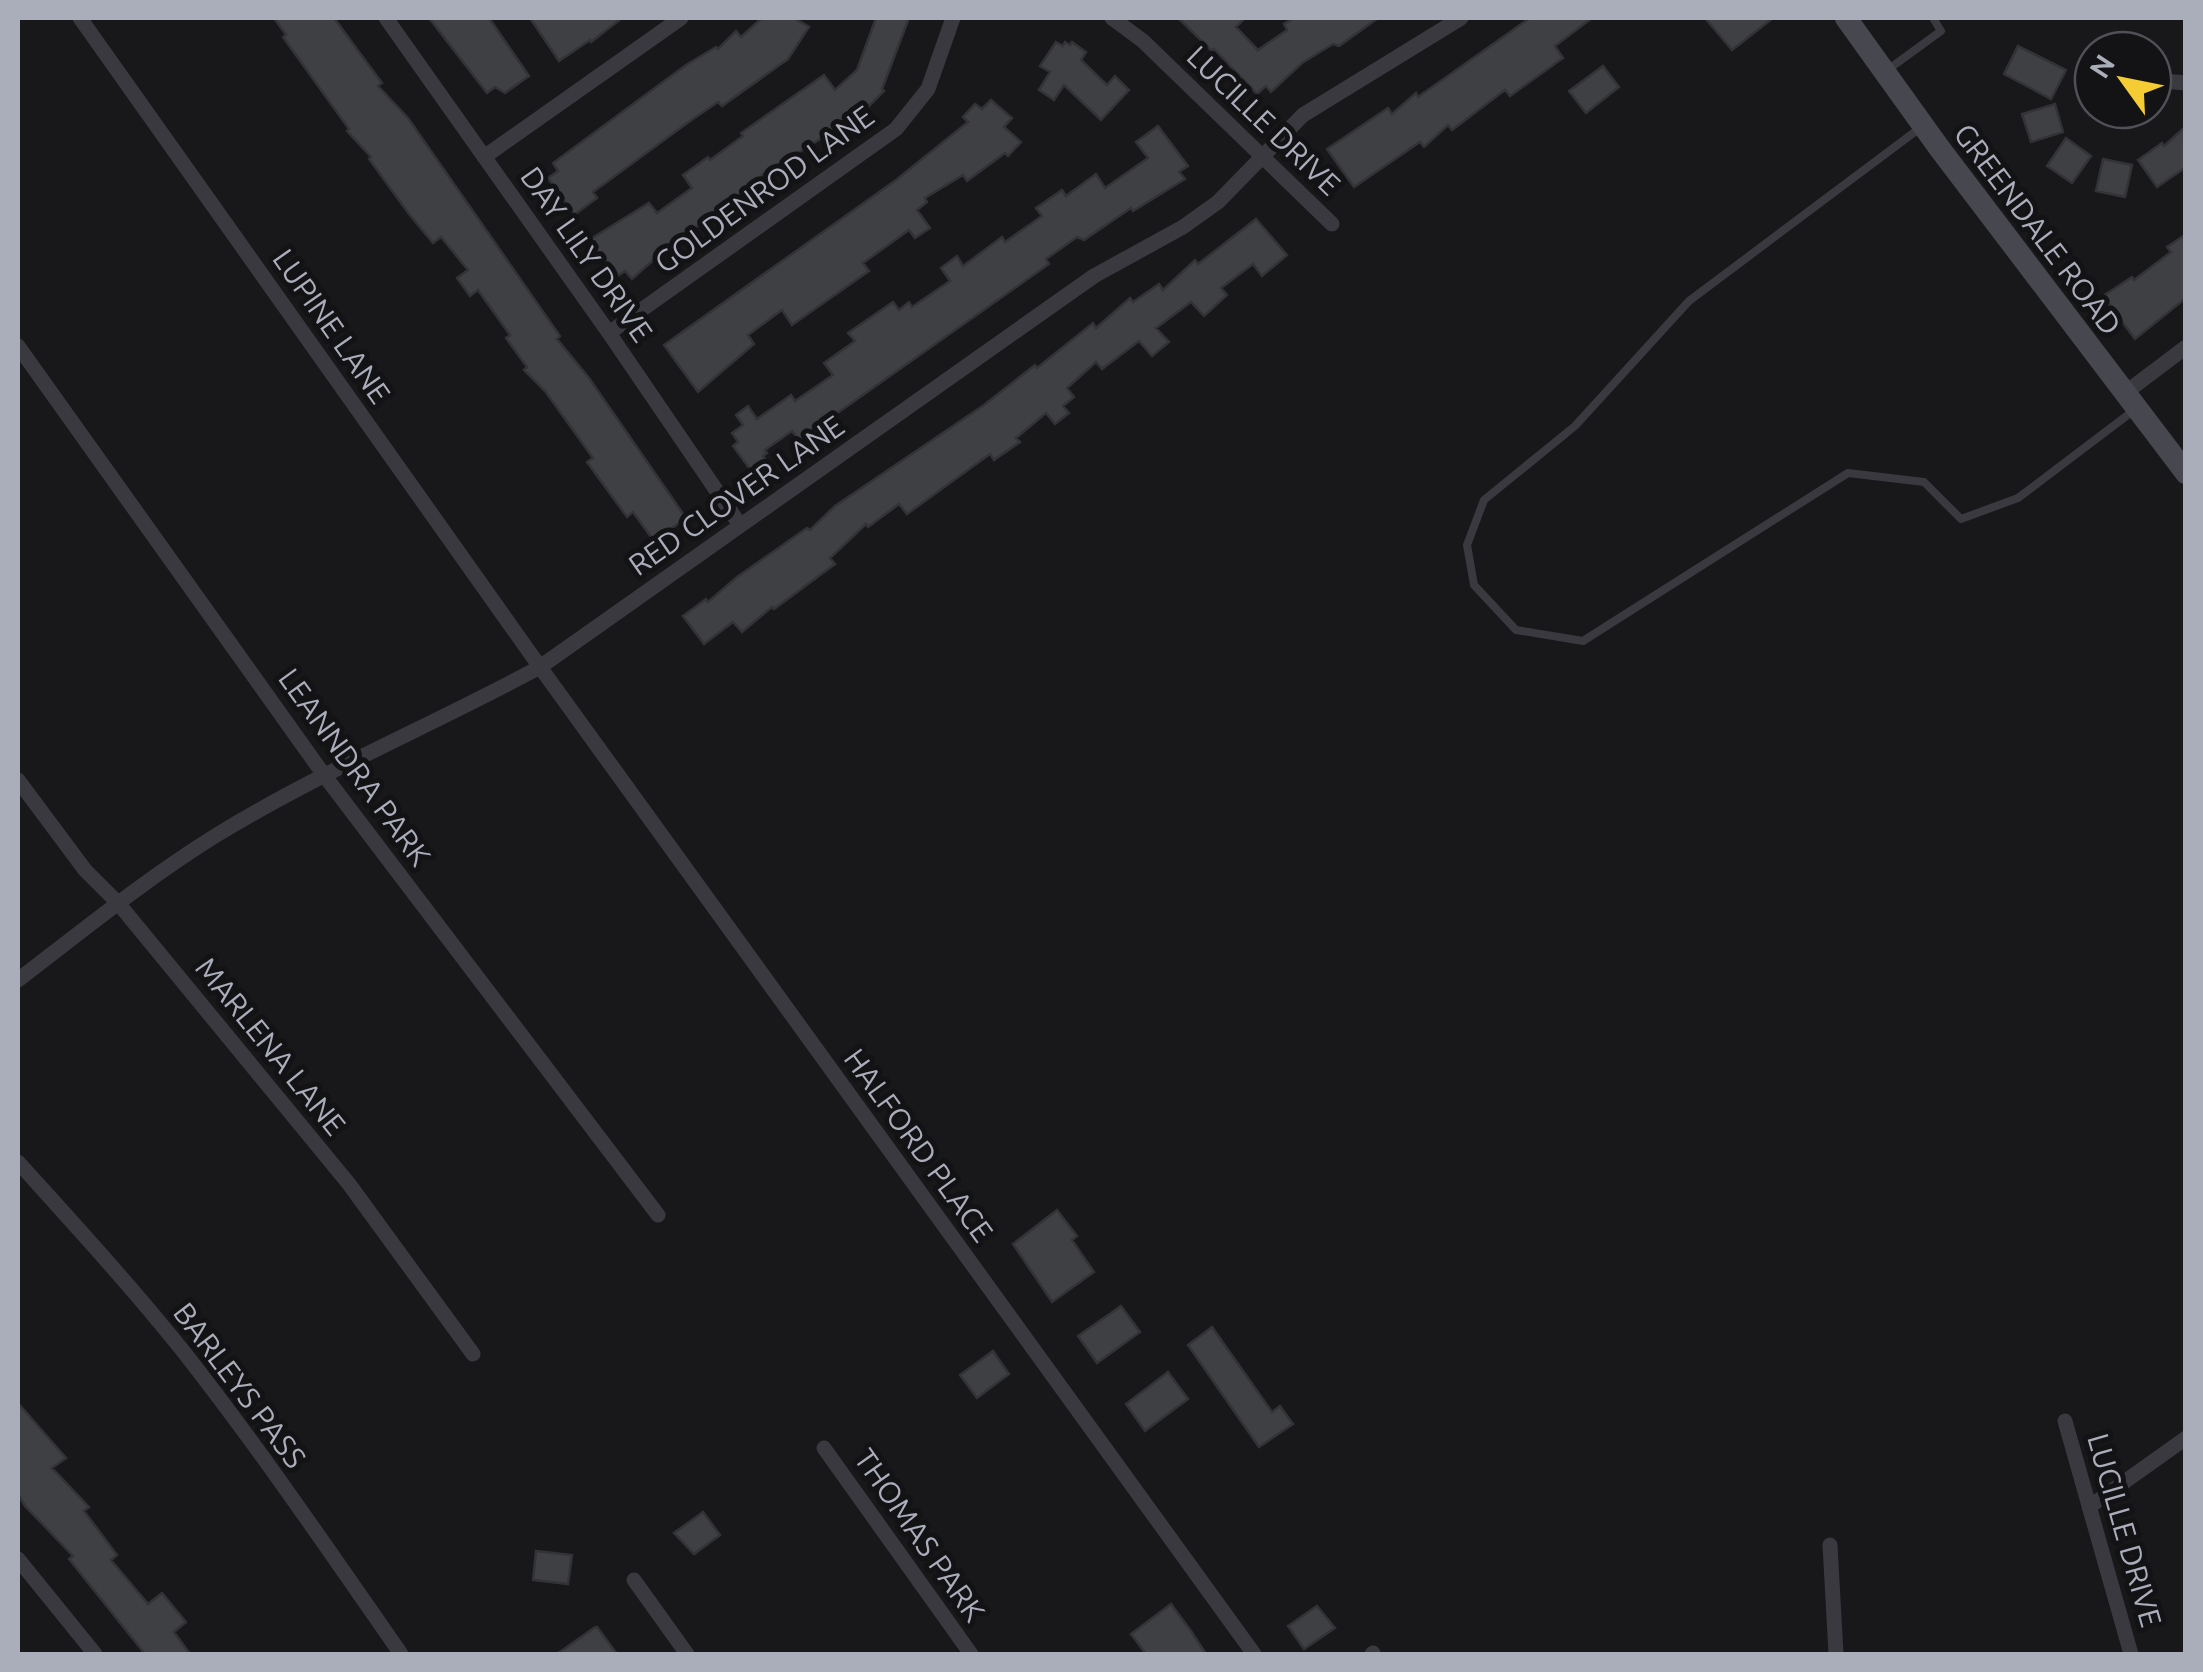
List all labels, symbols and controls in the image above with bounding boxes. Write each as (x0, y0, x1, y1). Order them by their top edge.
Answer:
north arrow (2073, 30, 2173, 130)
street label: LUCILLE DRIVE (1180, 39, 1348, 201)
text: N (2083, 49, 2120, 83)
street label: GOLDENROD LANE (648, 98, 880, 280)
street label: GREENDALE ROAD (1948, 117, 2128, 341)
street label: DAY LILY DRIVE (514, 160, 660, 348)
street label: LUPINE LANE (266, 242, 398, 410)
street label: RED CLOVER LANE (622, 408, 850, 582)
street label: LEANNDRA PARK (272, 662, 438, 872)
street label: MARLENA LANE (189, 951, 353, 1141)
street label: HALFORD PLACE (838, 1042, 1000, 1248)
street label: BARLEYS PASS (167, 1296, 313, 1474)
street label: LUCILLE DRIVE (2081, 1430, 2169, 1630)
street label: THOMAS PARK (848, 1442, 992, 1628)

